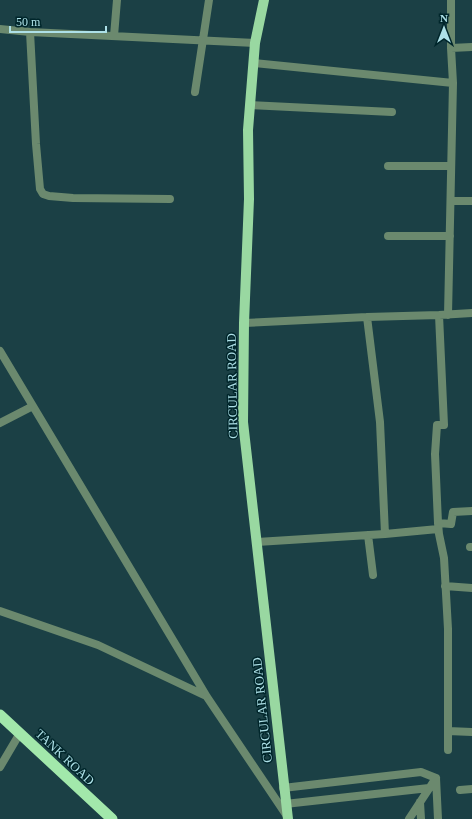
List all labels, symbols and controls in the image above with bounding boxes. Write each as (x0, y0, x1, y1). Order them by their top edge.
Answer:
scale bar (10, 8, 106, 34)
north arrow (424, 8, 464, 48)
text: N (440, 12, 448, 24)
text: 50 m (16, 15, 41, 29)
street label: CIRCULAR ROAD (224, 333, 240, 439)
street label: CIRCULAR ROAD (249, 657, 275, 763)
street label: TANK ROAD (32, 726, 98, 788)

